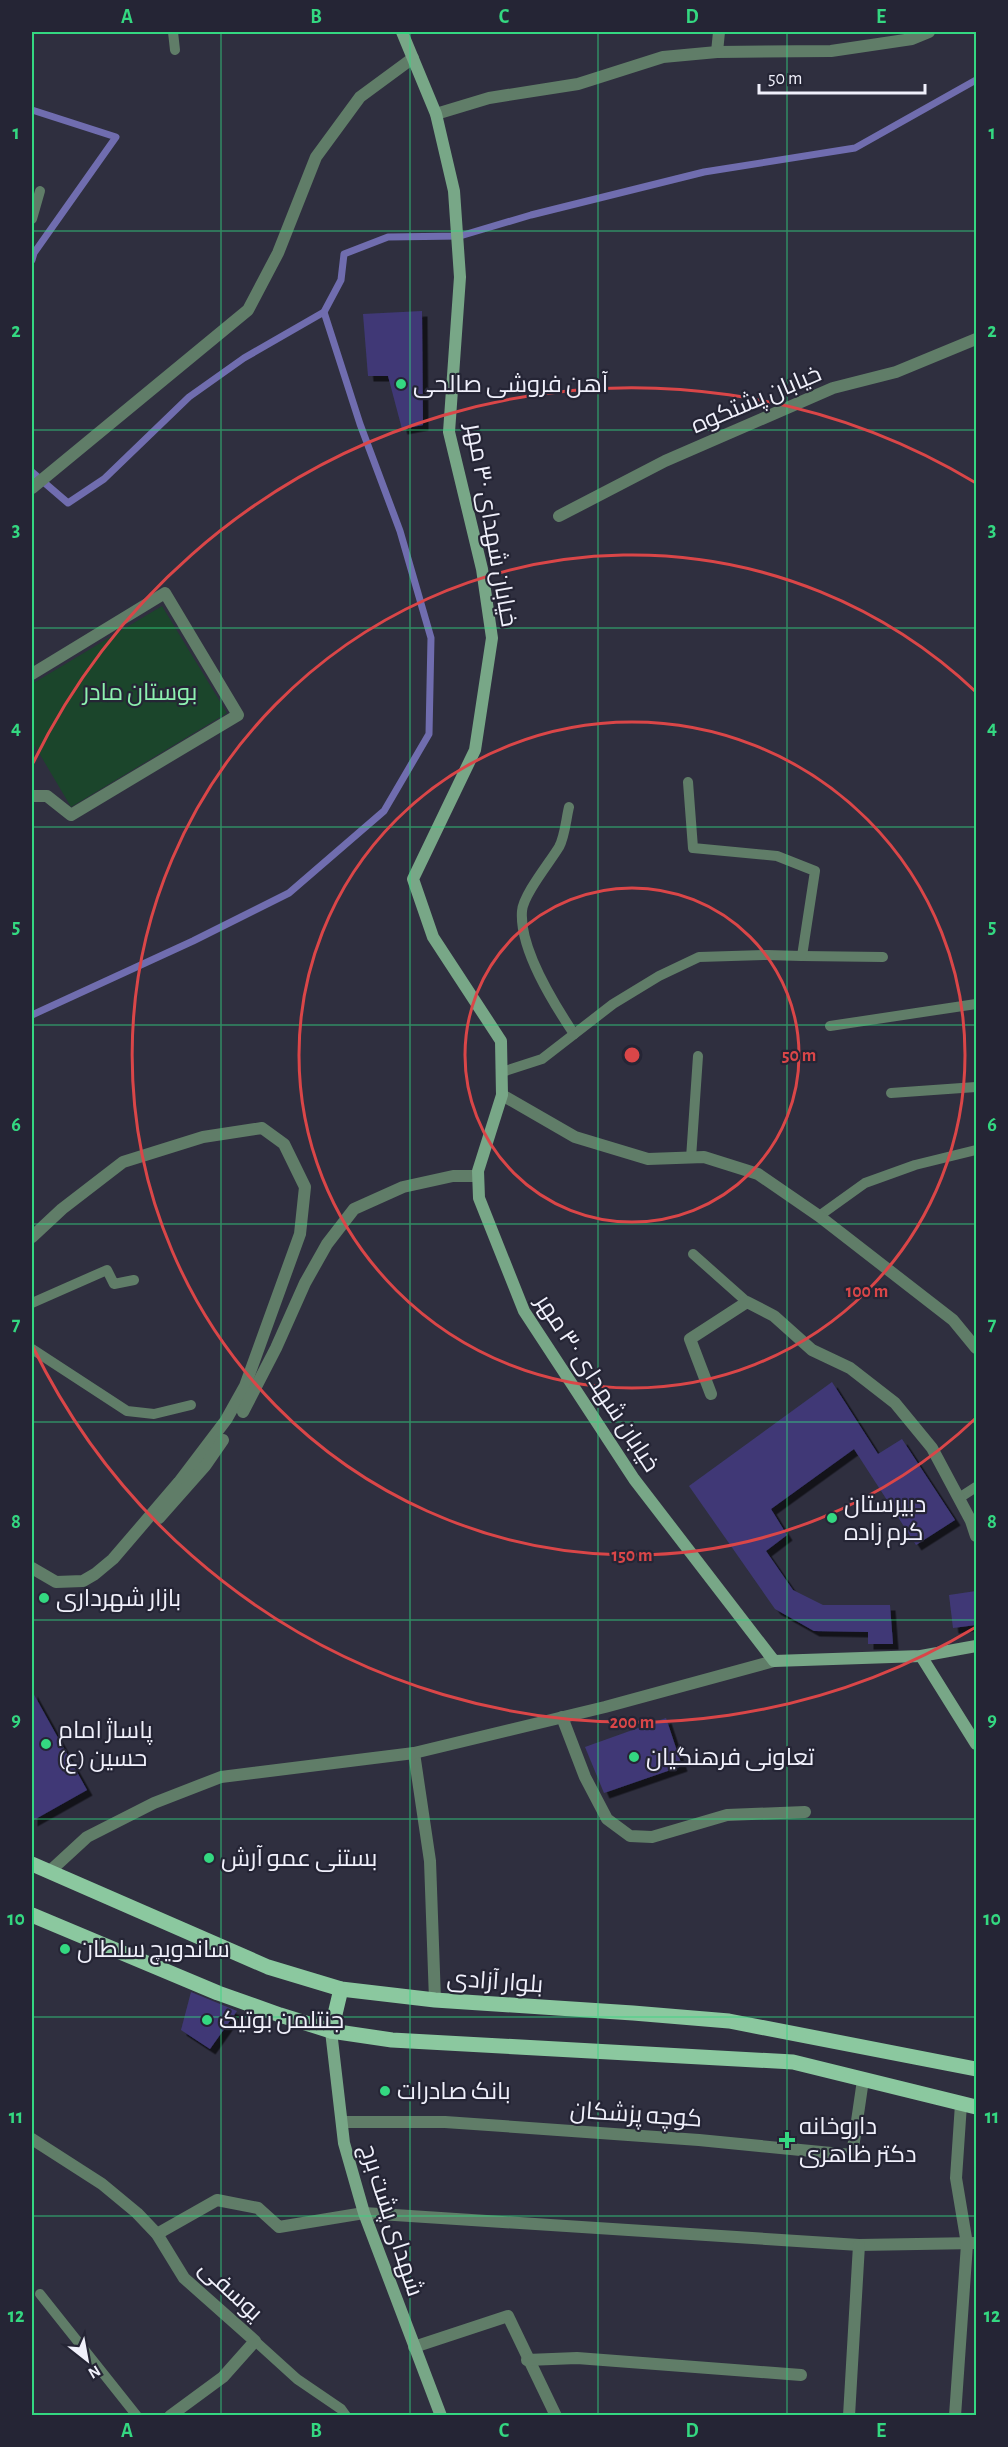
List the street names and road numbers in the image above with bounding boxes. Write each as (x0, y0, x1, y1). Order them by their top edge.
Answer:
street label: خیابان پشتکوه (687, 361, 826, 441)
street label: خیابان شهدای ۳۰ مهر (460, 420, 522, 629)
street label: خیابان شهدای ۳۰ مهر (529, 1288, 664, 1477)
street label: بلوار آزادی (446, 1965, 544, 1998)
street label: کوچه پزشکان (569, 2097, 703, 2135)
street label: شهدای پشت برج (352, 2141, 428, 2300)
street label: یوسفی (193, 2256, 267, 2327)

